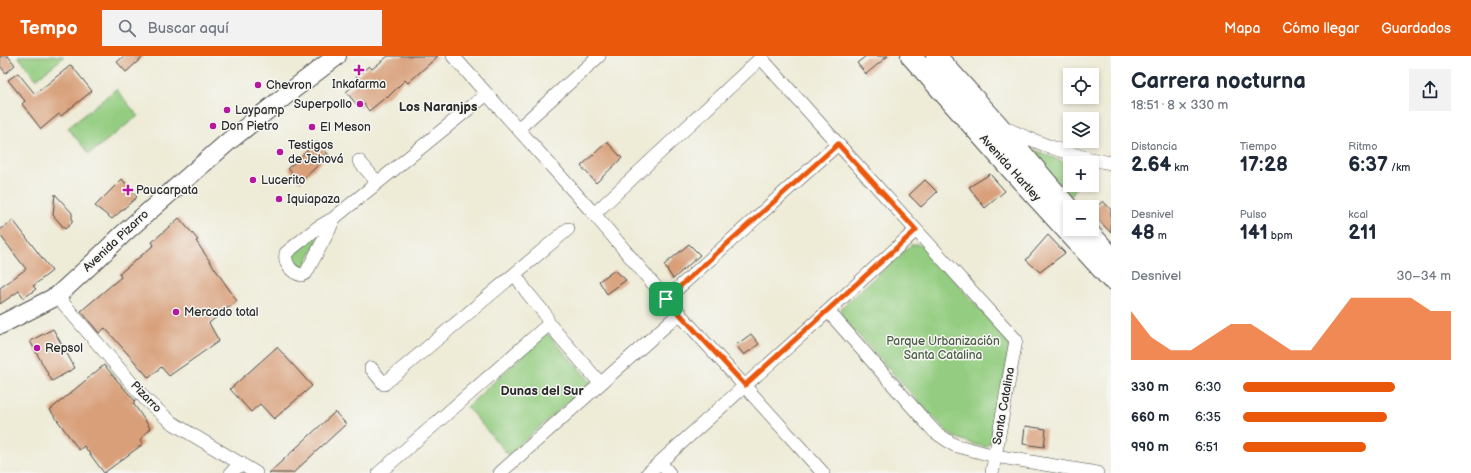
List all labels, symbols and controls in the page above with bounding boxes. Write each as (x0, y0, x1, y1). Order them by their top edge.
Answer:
search box (102, 10, 382, 46)
text: Tempo (20, 17, 78, 40)
icon: search (116, 17, 138, 39)
text: Buscar aquí (148, 19, 229, 38)
text: Mapa (1224, 20, 1260, 37)
text: Cómo llegar (1282, 20, 1359, 37)
text: Guardados (1381, 20, 1451, 37)
marker: Inkafarma (354, 65, 364, 75)
map controls (1063, 68, 1099, 236)
button: locate (1063, 68, 1099, 104)
text: Carrera nocturna (1131, 68, 1306, 95)
button: share (1409, 69, 1451, 111)
place label: Inkafarma (332, 77, 386, 92)
place label: Chevron (266, 78, 312, 93)
marker: Chevron (253, 80, 263, 90)
place label: Superpollo (294, 97, 352, 112)
text: 18:51 · 8 × 330 m (1131, 97, 1228, 113)
marker: Superpollo (355, 99, 365, 109)
district label: Los Naranjps (399, 99, 477, 115)
place label: Laypamp (235, 103, 284, 118)
marker: Laypamp (222, 105, 232, 115)
button: layers (1063, 112, 1099, 148)
place label: Don Pietro (221, 119, 279, 134)
place label: El Meson (320, 120, 371, 135)
marker: Don Pietro (208, 121, 218, 131)
marker: El Meson (307, 122, 317, 132)
street label: Avenida Hartley (976, 131, 1044, 205)
place label: Testigos de Jehová (288, 138, 344, 167)
text: Distancia (1131, 140, 1177, 153)
text: Tiempo (1240, 140, 1277, 153)
text: Ritmo (1348, 140, 1377, 153)
marker: Testigos de Jehová (275, 147, 285, 157)
text: 2.64 (1131, 153, 1171, 177)
text: 17:28 (1240, 153, 1288, 177)
text: 6:37 (1348, 153, 1388, 177)
button: + (1063, 156, 1099, 192)
text: km (1171, 161, 1189, 174)
text: /km (1388, 161, 1410, 174)
place label: Lucerito (261, 173, 306, 188)
marker: Lucerito (248, 175, 258, 185)
place label: Paucarpata (136, 183, 198, 198)
marker: Paucarpata (123, 185, 133, 195)
place label: Iquiapaza (287, 192, 340, 207)
marker: Iquiapaza (274, 194, 284, 204)
button: − (1063, 200, 1099, 236)
street label: Avenida Pizarro (80, 207, 152, 275)
text: Desnivel (1131, 208, 1173, 221)
text: Pulso (1240, 208, 1267, 221)
text: kcal (1348, 208, 1368, 221)
text: 48 (1131, 221, 1155, 245)
text: 141 (1240, 221, 1268, 245)
text: 211 (1348, 221, 1377, 245)
text: m (1155, 229, 1167, 242)
text: bpm (1268, 229, 1293, 242)
text: Desnivel (1131, 268, 1181, 284)
text: 30–34 m (1397, 268, 1451, 284)
pin (649, 282, 683, 316)
icon: arrive (655, 288, 677, 310)
place label: Mercado total (184, 305, 258, 320)
marker: Mercado total (171, 307, 181, 317)
park label: Parque Urbanización Santa Catalina (886, 334, 1000, 363)
place label: Repsol (45, 341, 83, 356)
marker: Repsol (32, 343, 42, 353)
street label: Santa Catalina (990, 366, 1018, 446)
street label: Pizarro (127, 378, 165, 416)
text: 330 m (1131, 379, 1169, 395)
text: 6:30 (1195, 379, 1221, 395)
district label: Dunas del Sur (500, 383, 584, 399)
text: 660 m (1131, 409, 1169, 425)
text: 6:35 (1195, 409, 1221, 425)
text: 990 m (1131, 439, 1169, 455)
text: 6:51 (1195, 439, 1218, 455)

